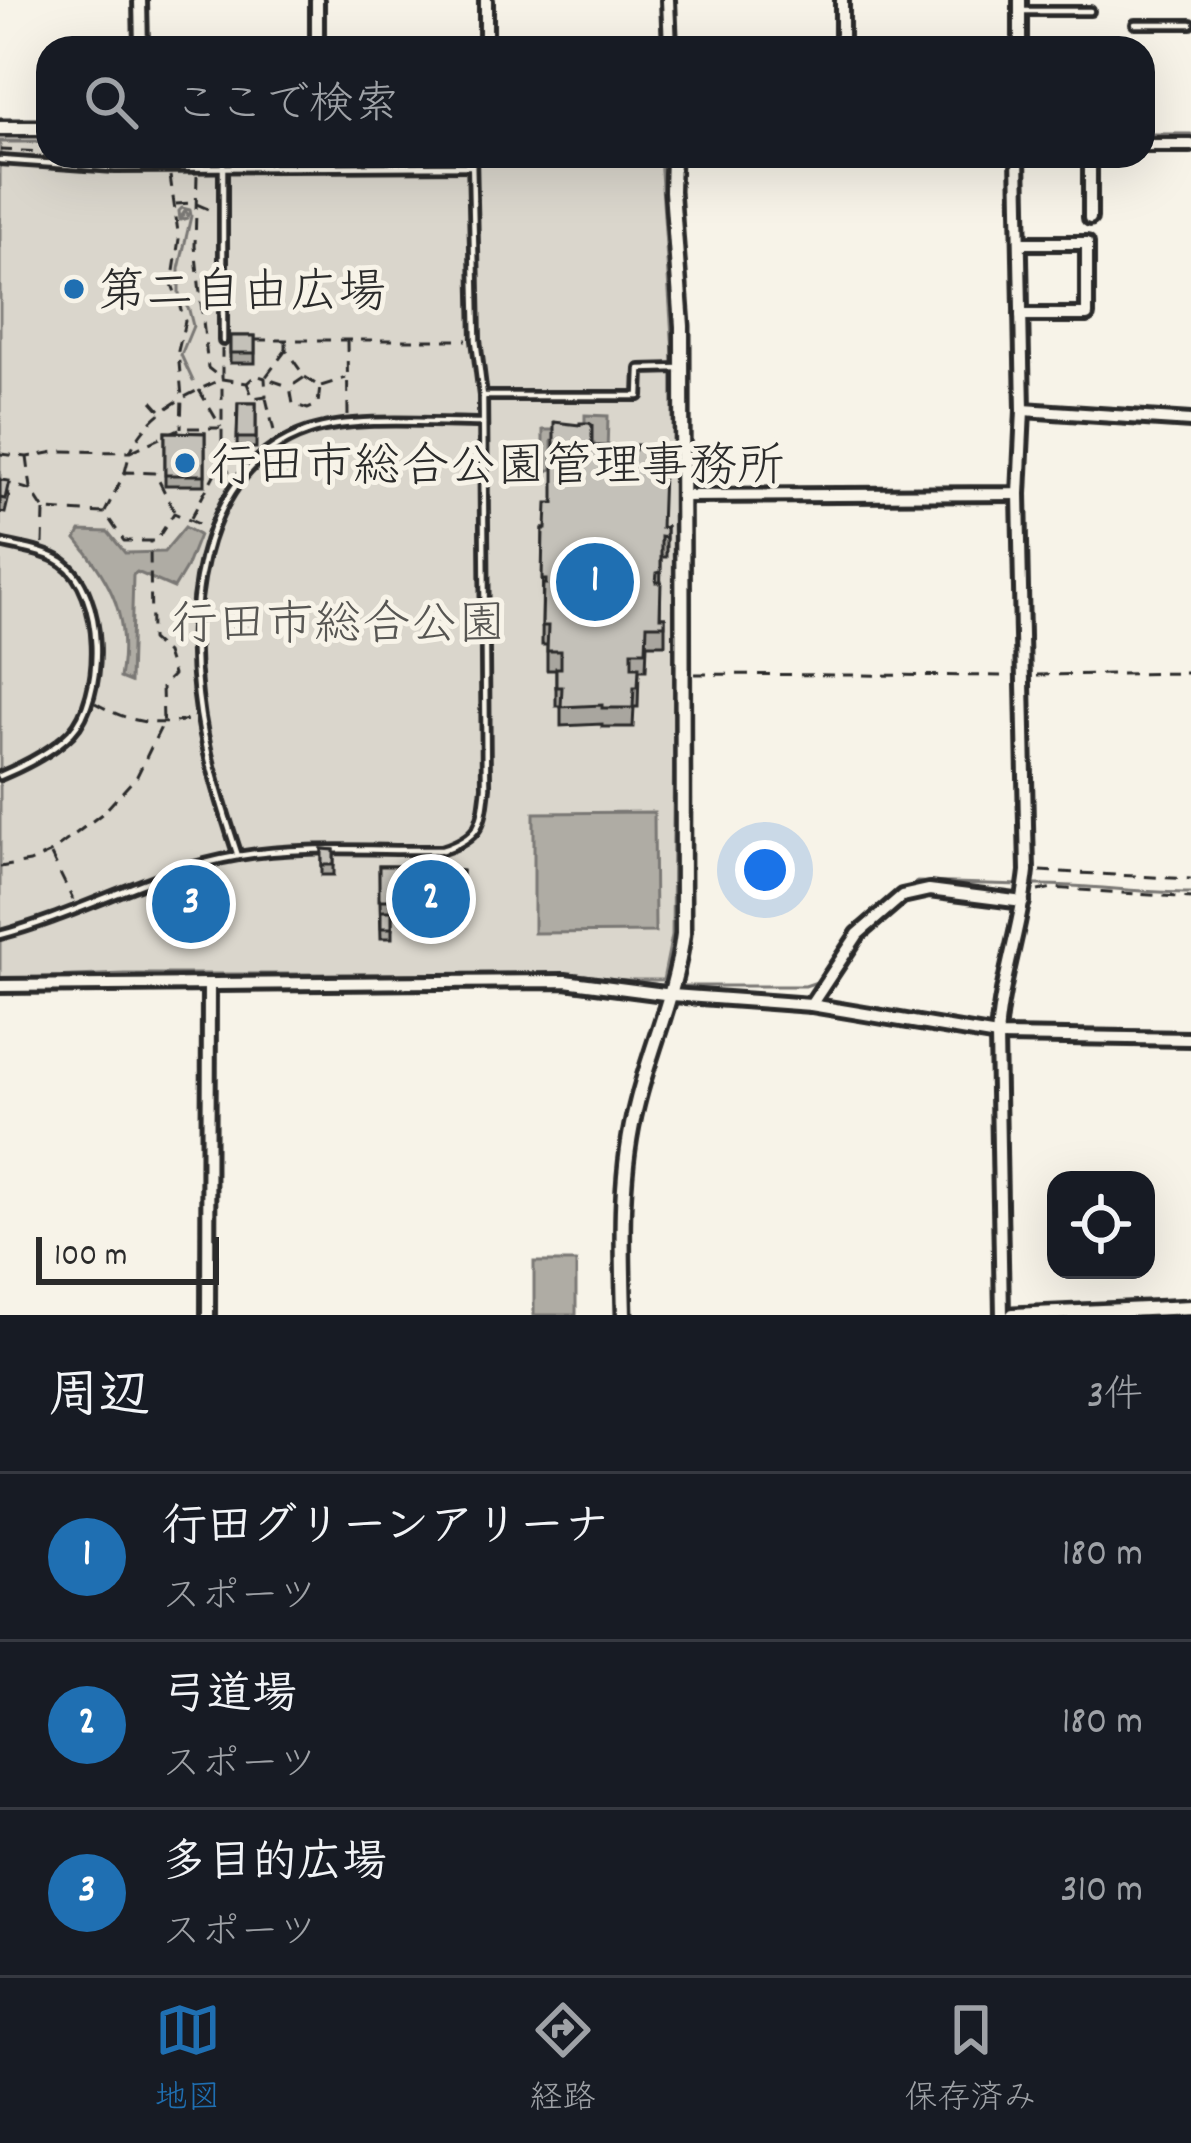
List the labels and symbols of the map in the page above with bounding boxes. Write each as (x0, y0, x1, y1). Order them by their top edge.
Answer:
place label: 第二自由広場 (98, 262, 386, 331)
marker: 第二自由広場 (61, 276, 87, 302)
place label: 行田市総合公園管理事務所 (209, 436, 785, 505)
marker: 行田市総合公園管理事務所 (172, 450, 198, 476)
pin: 1 (556, 537, 634, 627)
park label: 行田市総合公園 (170, 594, 506, 663)
your location (735, 840, 795, 900)
pin: 2 (392, 854, 470, 944)
pin: 3 (152, 859, 230, 949)
scale bar (36, 1231, 219, 1284)

